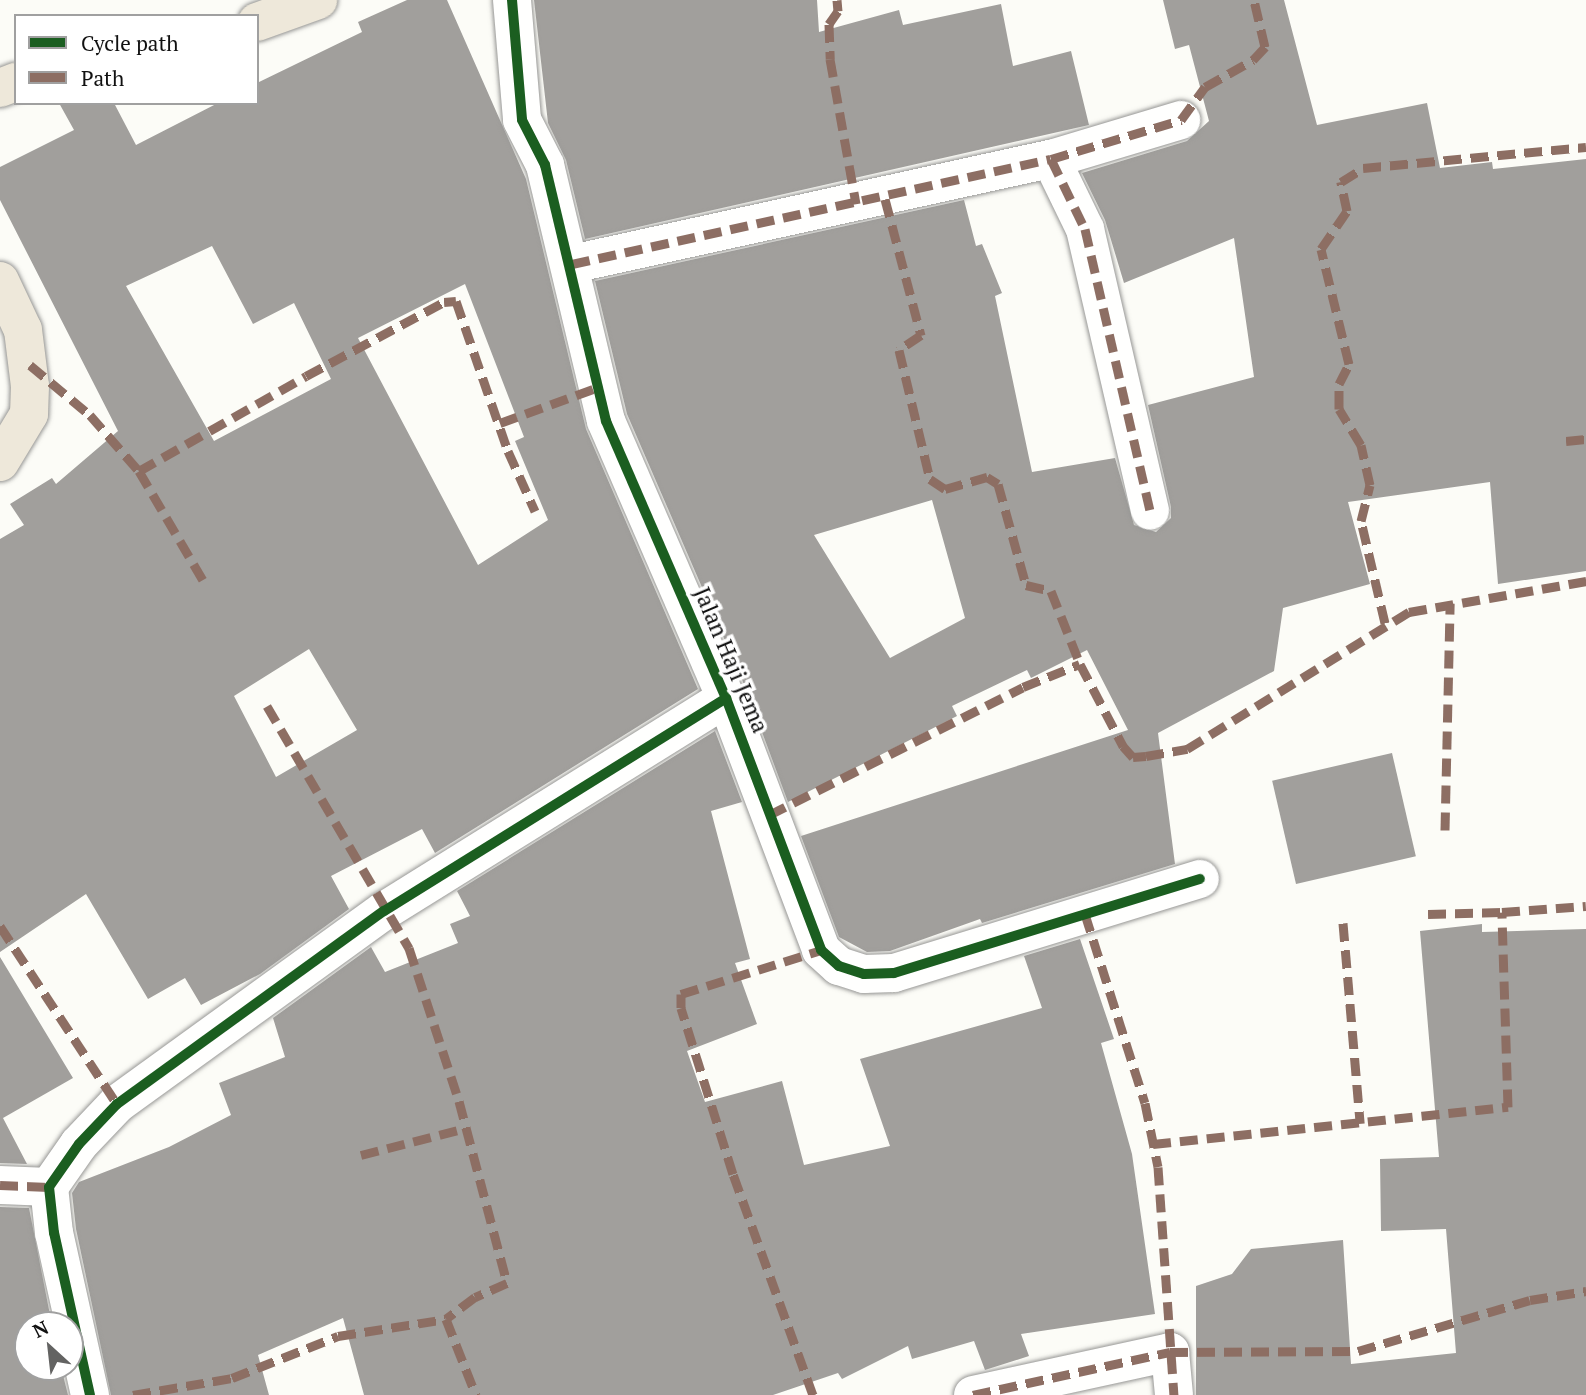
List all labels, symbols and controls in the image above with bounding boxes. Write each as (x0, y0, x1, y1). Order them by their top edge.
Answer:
legend (14, 14, 259, 105)
text: Cycle path (81, 29, 179, 57)
text: Path (81, 64, 124, 92)
street label: Jalan Haji Jema (688, 583, 774, 737)
north arrow (14, 1311, 84, 1381)
text: N (28, 1314, 52, 1343)

